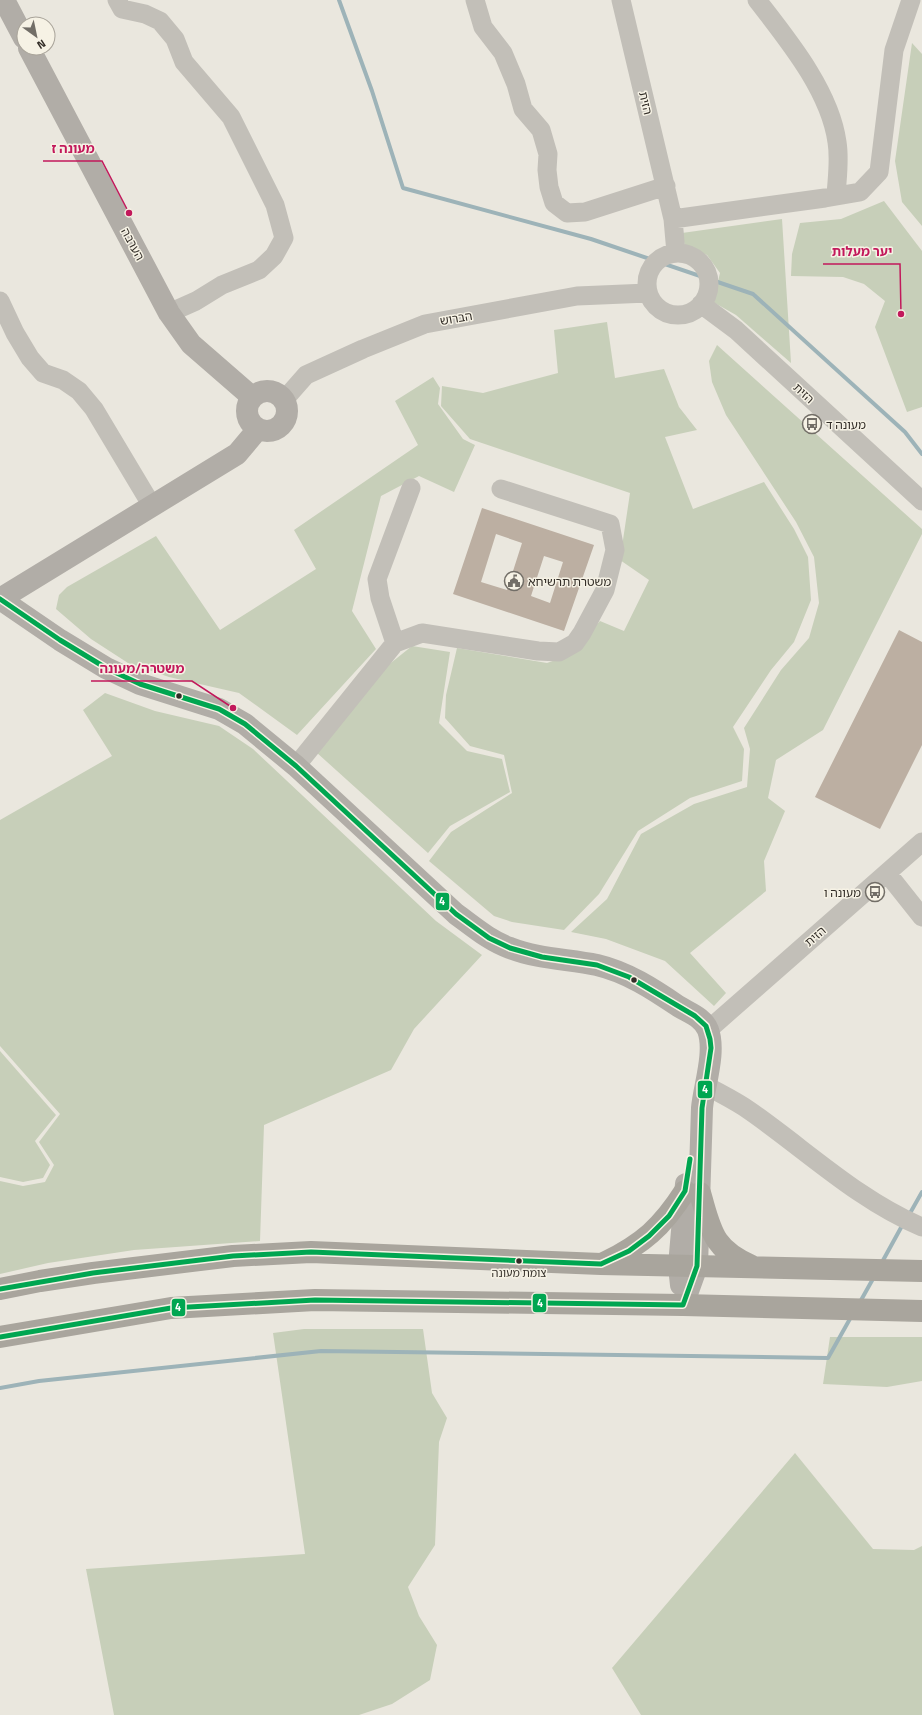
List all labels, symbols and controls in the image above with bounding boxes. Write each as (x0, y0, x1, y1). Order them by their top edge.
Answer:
north arrow (16, 16, 56, 56)
text: N (34, 36, 49, 53)
street label: הזית (634, 90, 658, 116)
callout: מעונה ז (43, 136, 102, 161)
text: מעונה ז (51, 138, 95, 158)
street label: הערבה (116, 224, 150, 264)
callout: יער מעלות (823, 239, 900, 264)
text: יער מעלות (832, 241, 892, 261)
street label: הברוש (438, 306, 474, 330)
street label: הזית (789, 378, 819, 408)
bus stop icon: מעונה ד (801, 413, 823, 435)
place label: מעונה ד (826, 415, 866, 434)
public building icon: משטרת תרשיחא (503, 570, 525, 592)
place label: משטרת תרשיחא (528, 572, 611, 591)
callout: משטרה/מעונה (91, 656, 192, 681)
text: משטרה/מעונה (100, 658, 184, 678)
unlabelled marker (174, 691, 184, 701)
bus stop icon: מעונה ו (864, 881, 886, 903)
place label: מעונה ו (824, 883, 861, 902)
line badge: 4 (435, 892, 450, 911)
text: 4 (439, 893, 445, 909)
street label: הזית (800, 921, 830, 951)
unlabelled marker (629, 975, 639, 985)
line badge: 4 (697, 1080, 713, 1099)
text: 4 (702, 1081, 708, 1097)
marker: צומת מעונה (514, 1256, 524, 1266)
place label: צומת מעונה (492, 1265, 546, 1281)
line badge: 4 (532, 1293, 547, 1313)
text: 4 (537, 1295, 543, 1311)
line badge: 4 (171, 1298, 186, 1317)
text: 4 (175, 1299, 181, 1315)

